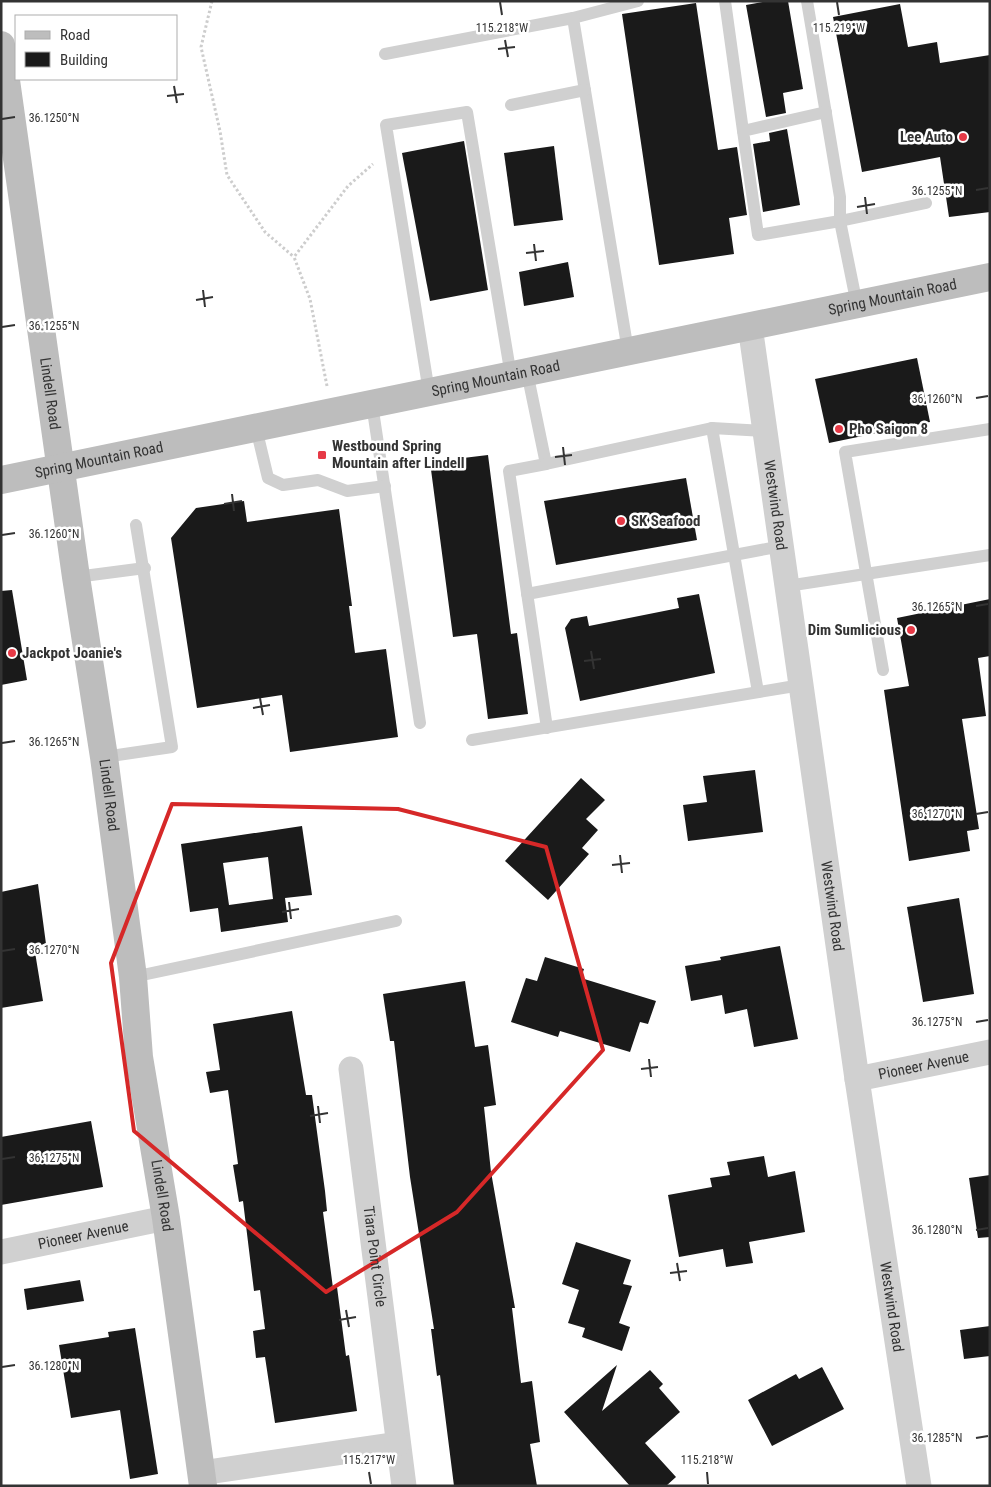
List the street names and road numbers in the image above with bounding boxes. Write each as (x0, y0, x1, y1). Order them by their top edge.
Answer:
street label: Spring Mountain Road (827, 275, 958, 319)
street label: Lindell Road (36, 356, 64, 431)
street label: Spring Mountain Road (430, 357, 562, 400)
street label: Spring Mountain Road (33, 438, 165, 482)
street label: Westwind Road (760, 459, 791, 552)
street label: Lindell Road (95, 758, 123, 833)
street label: Westwind Road (817, 860, 848, 953)
street label: Pioneer Avenue (877, 1048, 970, 1083)
street label: Lindell Road (147, 1158, 177, 1233)
street label: Tiara Point Circle (359, 1205, 390, 1308)
street label: Pioneer Avenue (36, 1217, 130, 1253)
street label: Westwind Road (876, 1260, 907, 1353)

